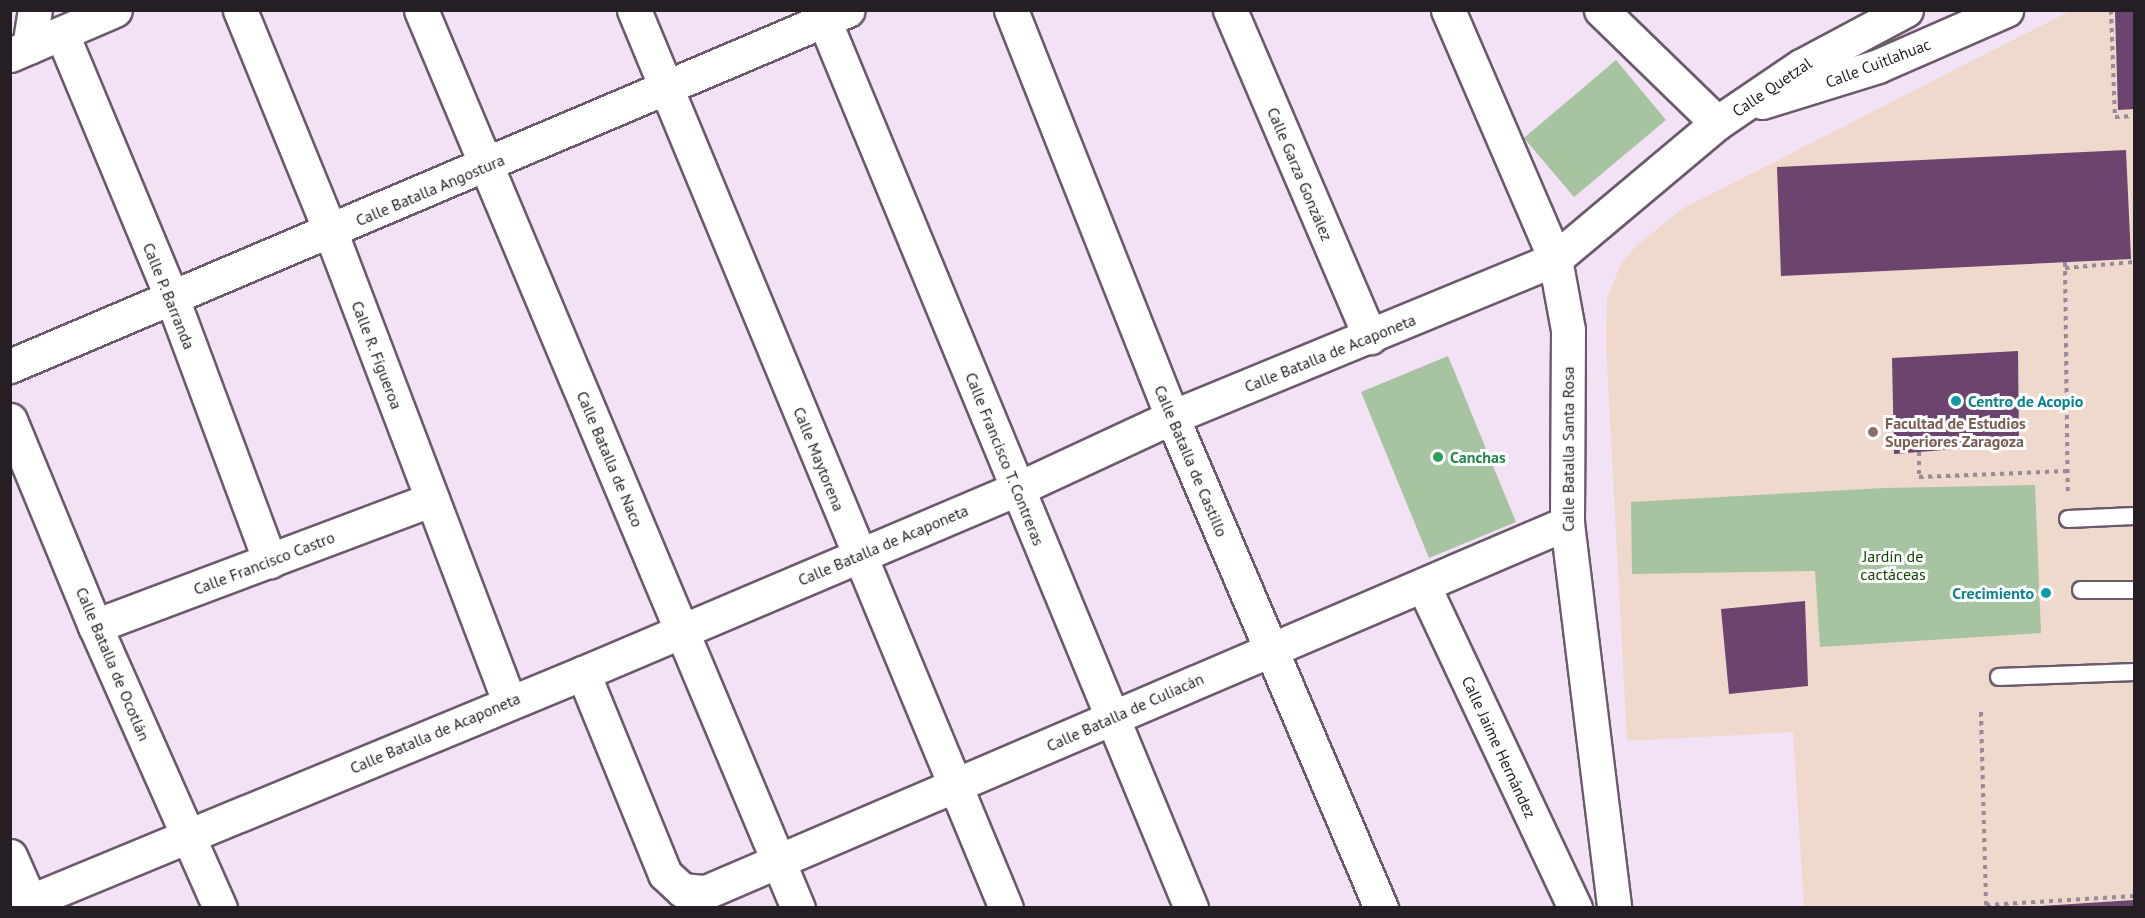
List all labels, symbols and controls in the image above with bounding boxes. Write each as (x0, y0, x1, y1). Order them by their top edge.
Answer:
street label: Calle Cuitlahuac (1823, 34, 1933, 92)
street label: Calle Quetzal (1729, 53, 1815, 121)
street label: Calle Garza González (1263, 104, 1337, 244)
street label: Calle Batalla Angostura (353, 150, 507, 230)
street label: Calle P. Barranda (139, 239, 199, 353)
street label: Calle R. Figueroa (347, 298, 407, 412)
street label: Calle Batalla de Acaponeta (1241, 310, 1419, 396)
street label: Calle Batalla Santa Rosa (1558, 366, 1578, 532)
street label: Calle Francisco T. Contreras (961, 369, 1049, 549)
street label: Calle Batalla de Castillo (1150, 382, 1232, 540)
street label: Calle Batalla de Naco (573, 388, 647, 530)
place label: Centro de Acopio (1968, 391, 2084, 411)
marker: Centro de Acopio (1949, 394, 1963, 408)
street label: Calle Maytorena (789, 404, 849, 514)
place label: Facultad de Estudios Superiores Zaragoza (1885, 413, 2026, 451)
marker: Facultad de Estudios Superiores Zaragoza (1866, 425, 1880, 439)
place label: Canchas (1450, 447, 1506, 467)
marker: Canchas (1431, 450, 1445, 464)
street label: Calle Batalla de Acaponeta (795, 500, 971, 590)
street label: Calle Francisco Castro (191, 527, 337, 599)
park label: Jardín de cactáceas (1860, 546, 1926, 584)
place label: Crecimiento (1952, 583, 2034, 603)
street label: Calle Batalla de Ocotlán (72, 584, 154, 744)
marker: Crecimiento (2039, 586, 2053, 600)
street label: Calle Batalla de Culiacán (1043, 669, 1207, 755)
street label: Calle Jaime Hernández (1458, 673, 1540, 821)
street label: Calle Batalla de Acaponeta (347, 688, 523, 778)

